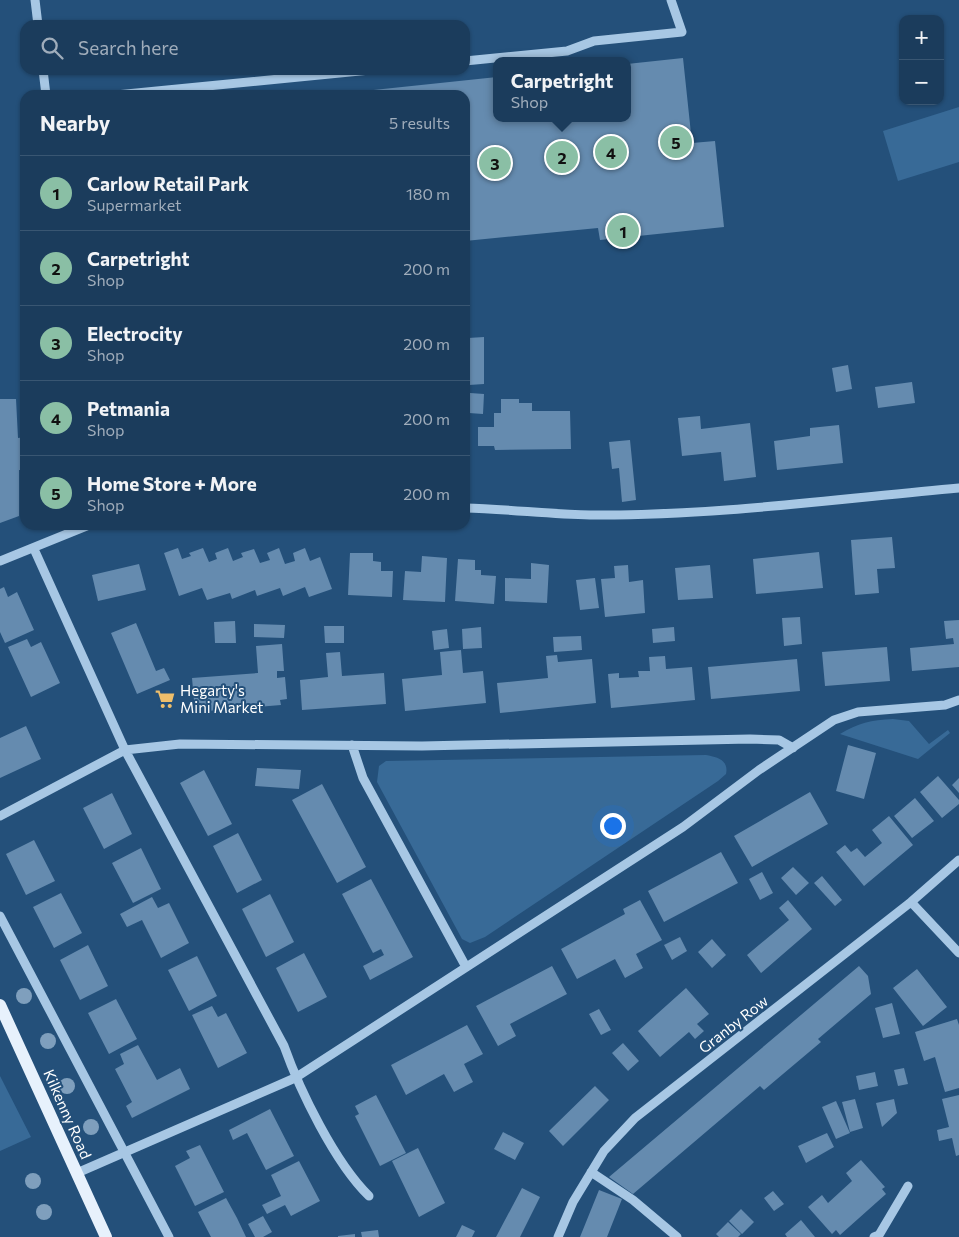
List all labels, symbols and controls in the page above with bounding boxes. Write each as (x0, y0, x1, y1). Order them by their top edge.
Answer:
map controls (899, 15, 944, 105)
button: + (899, 15, 944, 60)
search box (20, 20, 470, 75)
icon: search (38, 34, 66, 62)
text: Search here (78, 36, 178, 59)
popup (493, 57, 631, 122)
button: − (899, 60, 944, 105)
text: Carpetright (511, 69, 613, 92)
text: Shop (511, 92, 548, 111)
text: Nearby (40, 110, 110, 135)
text: 5 results (389, 113, 450, 132)
pin: 5 (660, 123, 692, 161)
pin: 4 (595, 133, 627, 171)
pin: 2 (546, 138, 578, 176)
pin: 3 (479, 144, 511, 182)
text: Carlow Retail Park (87, 172, 249, 195)
text: 1 (52, 184, 60, 203)
text: 180 m (406, 184, 450, 203)
text: Supermarket (87, 195, 182, 214)
pin: 1 (607, 212, 639, 250)
text: Carpetright (87, 247, 190, 270)
text: 2 (51, 259, 61, 278)
text: 200 m (403, 259, 450, 278)
text: Shop (87, 270, 125, 289)
text: Electrocity (87, 322, 183, 345)
text: 3 (51, 334, 61, 353)
text: 200 m (403, 334, 450, 353)
text: Shop (87, 345, 125, 364)
text: Petmania (87, 397, 170, 420)
text: 4 (51, 409, 61, 428)
text: 200 m (403, 409, 450, 428)
text: Shop (87, 420, 125, 439)
text: Home Store + More (87, 472, 257, 495)
text: 5 (51, 484, 61, 503)
text: 200 m (403, 484, 450, 503)
text: Shop (87, 495, 125, 514)
place label: Hegarty's Mini Market (180, 681, 263, 716)
supermarket icon: Hegarty's Mini Market (154, 688, 176, 710)
your location (600, 813, 626, 839)
street label: Granby Row (695, 991, 771, 1057)
street label: Kilkenny Road (40, 1066, 96, 1162)

